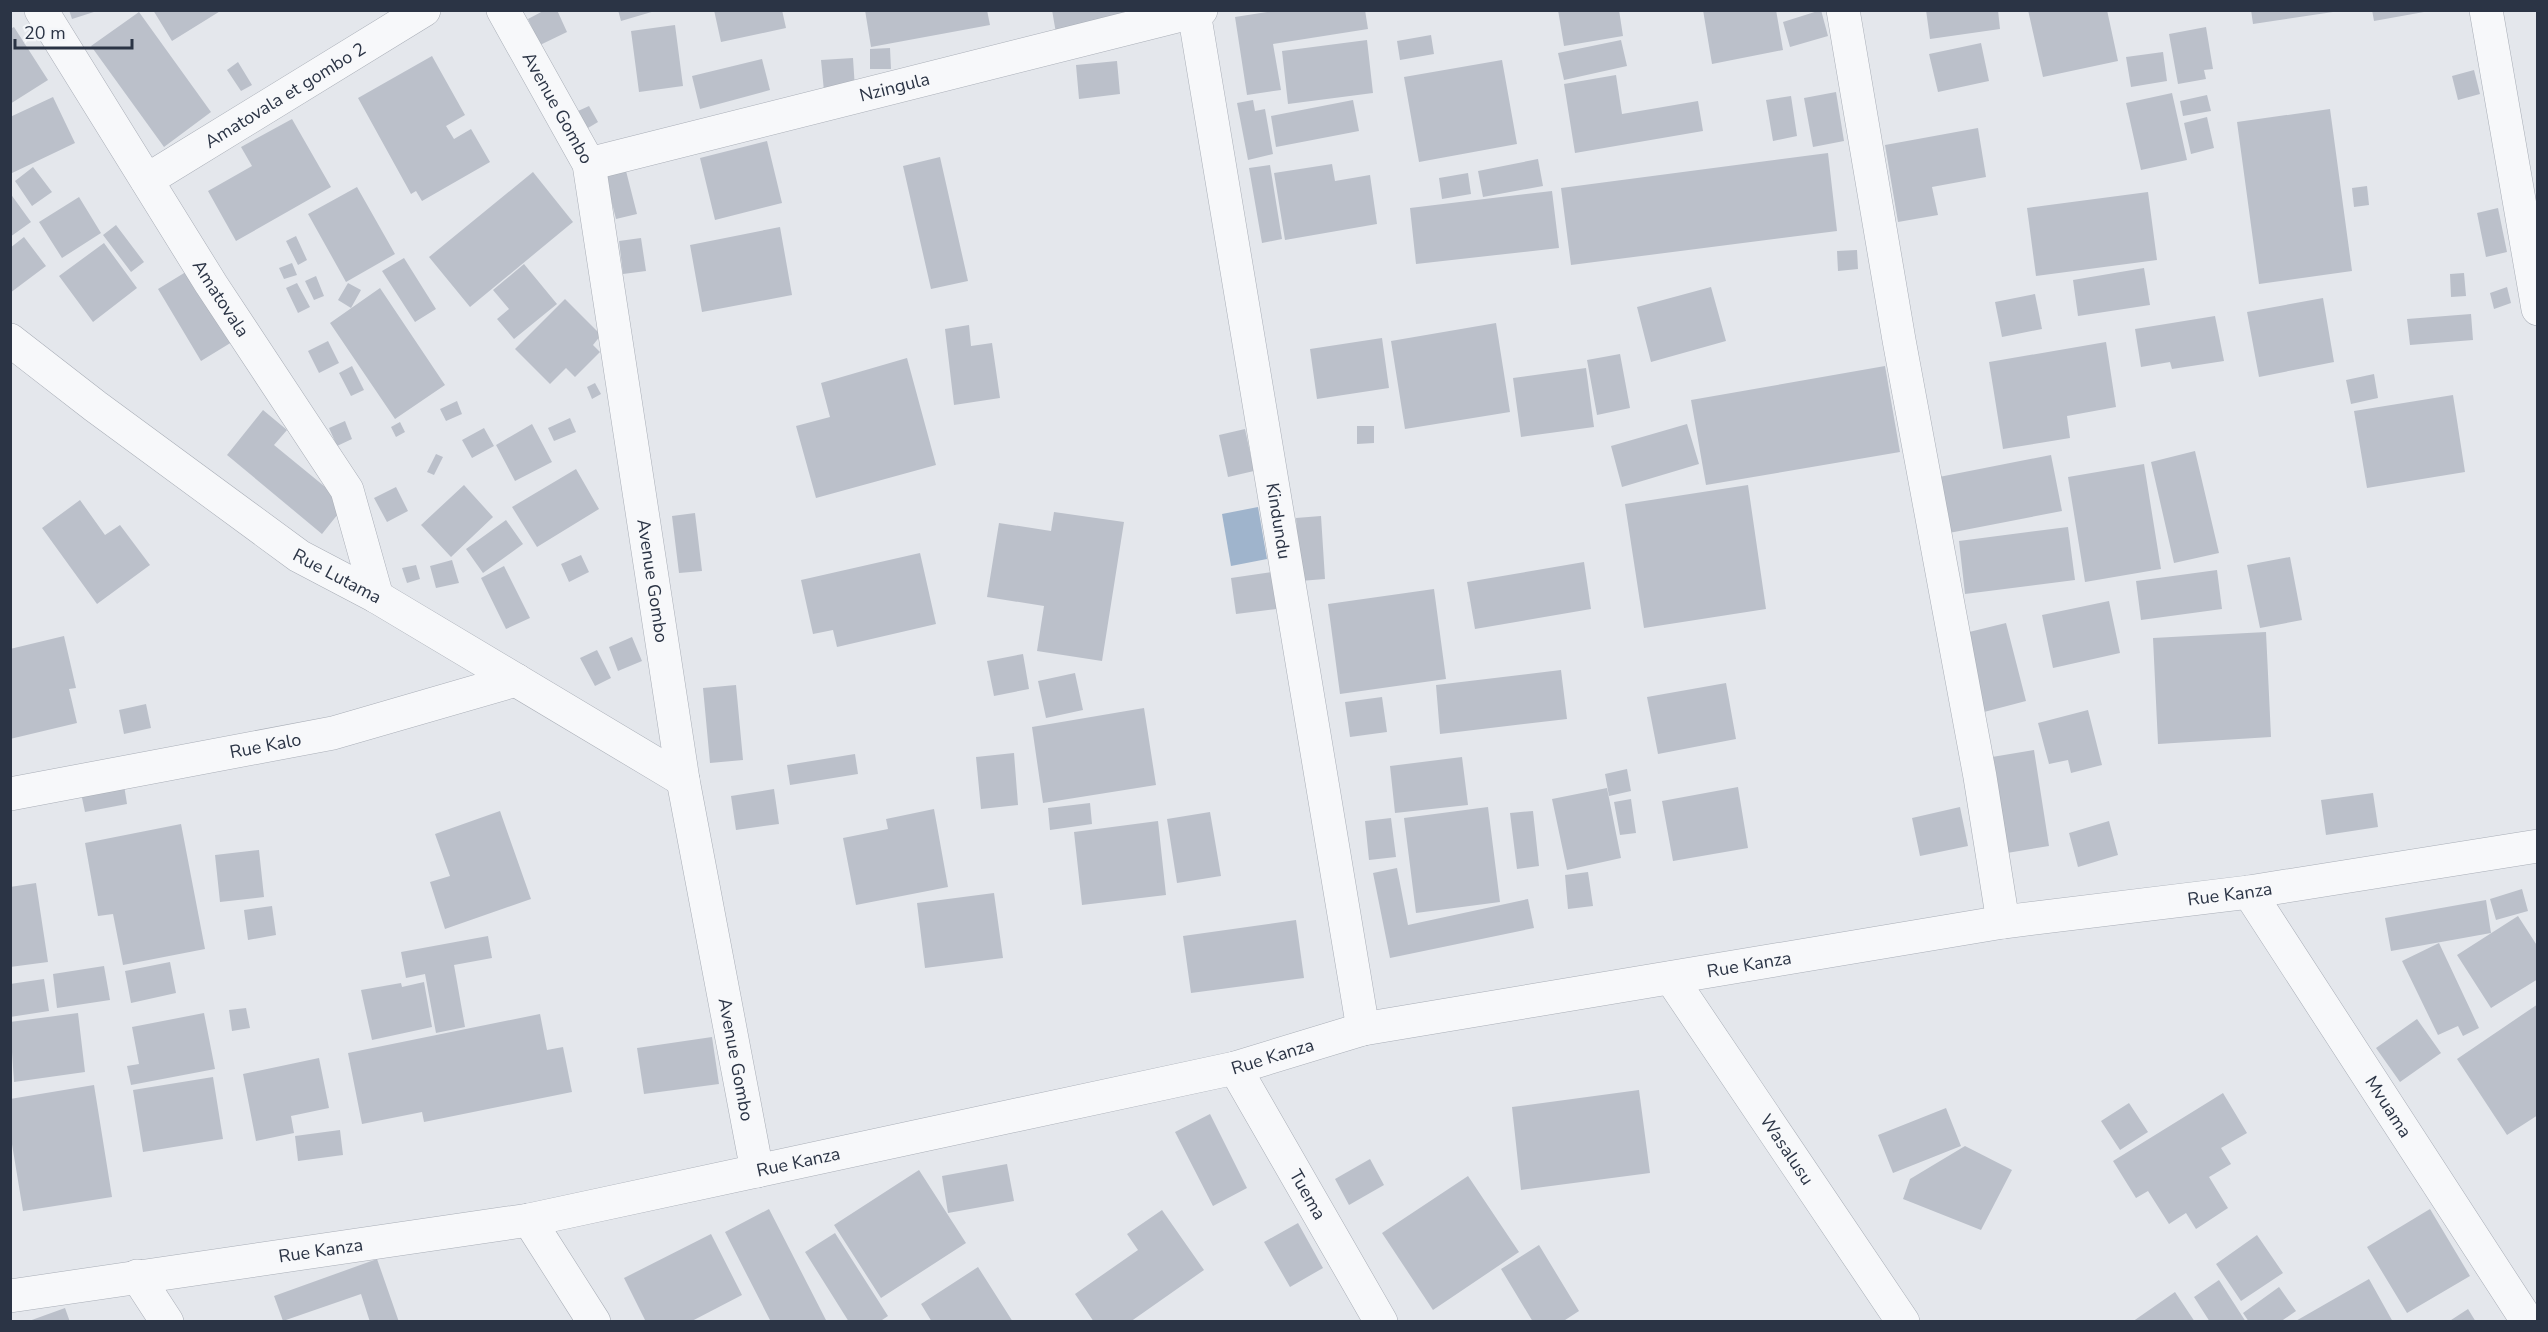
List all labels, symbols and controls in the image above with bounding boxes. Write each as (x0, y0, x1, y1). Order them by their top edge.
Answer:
scale bar (15, 12, 132, 50)
text: 20 m (24, 21, 66, 45)
street label: Amatovala et gombo 2 (200, 37, 370, 154)
street label: Avenue Gombo (517, 47, 599, 168)
street label: Nzingula (857, 67, 932, 108)
street label: Amatovala (187, 255, 255, 342)
street label: Kindundu (1260, 481, 1297, 561)
street label: Avenue Gombo (631, 517, 674, 644)
street label: Rue Lutama (289, 543, 386, 609)
street label: Rue Kalo (228, 727, 303, 764)
street label: Rue Kanza (2186, 876, 2274, 911)
street label: Rue Kanza (1705, 946, 1793, 983)
street label: Avenue Gombo (712, 996, 759, 1123)
street label: Rue Kanza (1228, 1033, 1317, 1080)
street label: Mvuama (2359, 1071, 2417, 1142)
street label: Wasalusu (1754, 1109, 1819, 1190)
street label: Rue Kanza (754, 1141, 842, 1183)
street label: Tuema (1284, 1165, 1332, 1224)
street label: Rue Kanza (277, 1232, 365, 1269)

